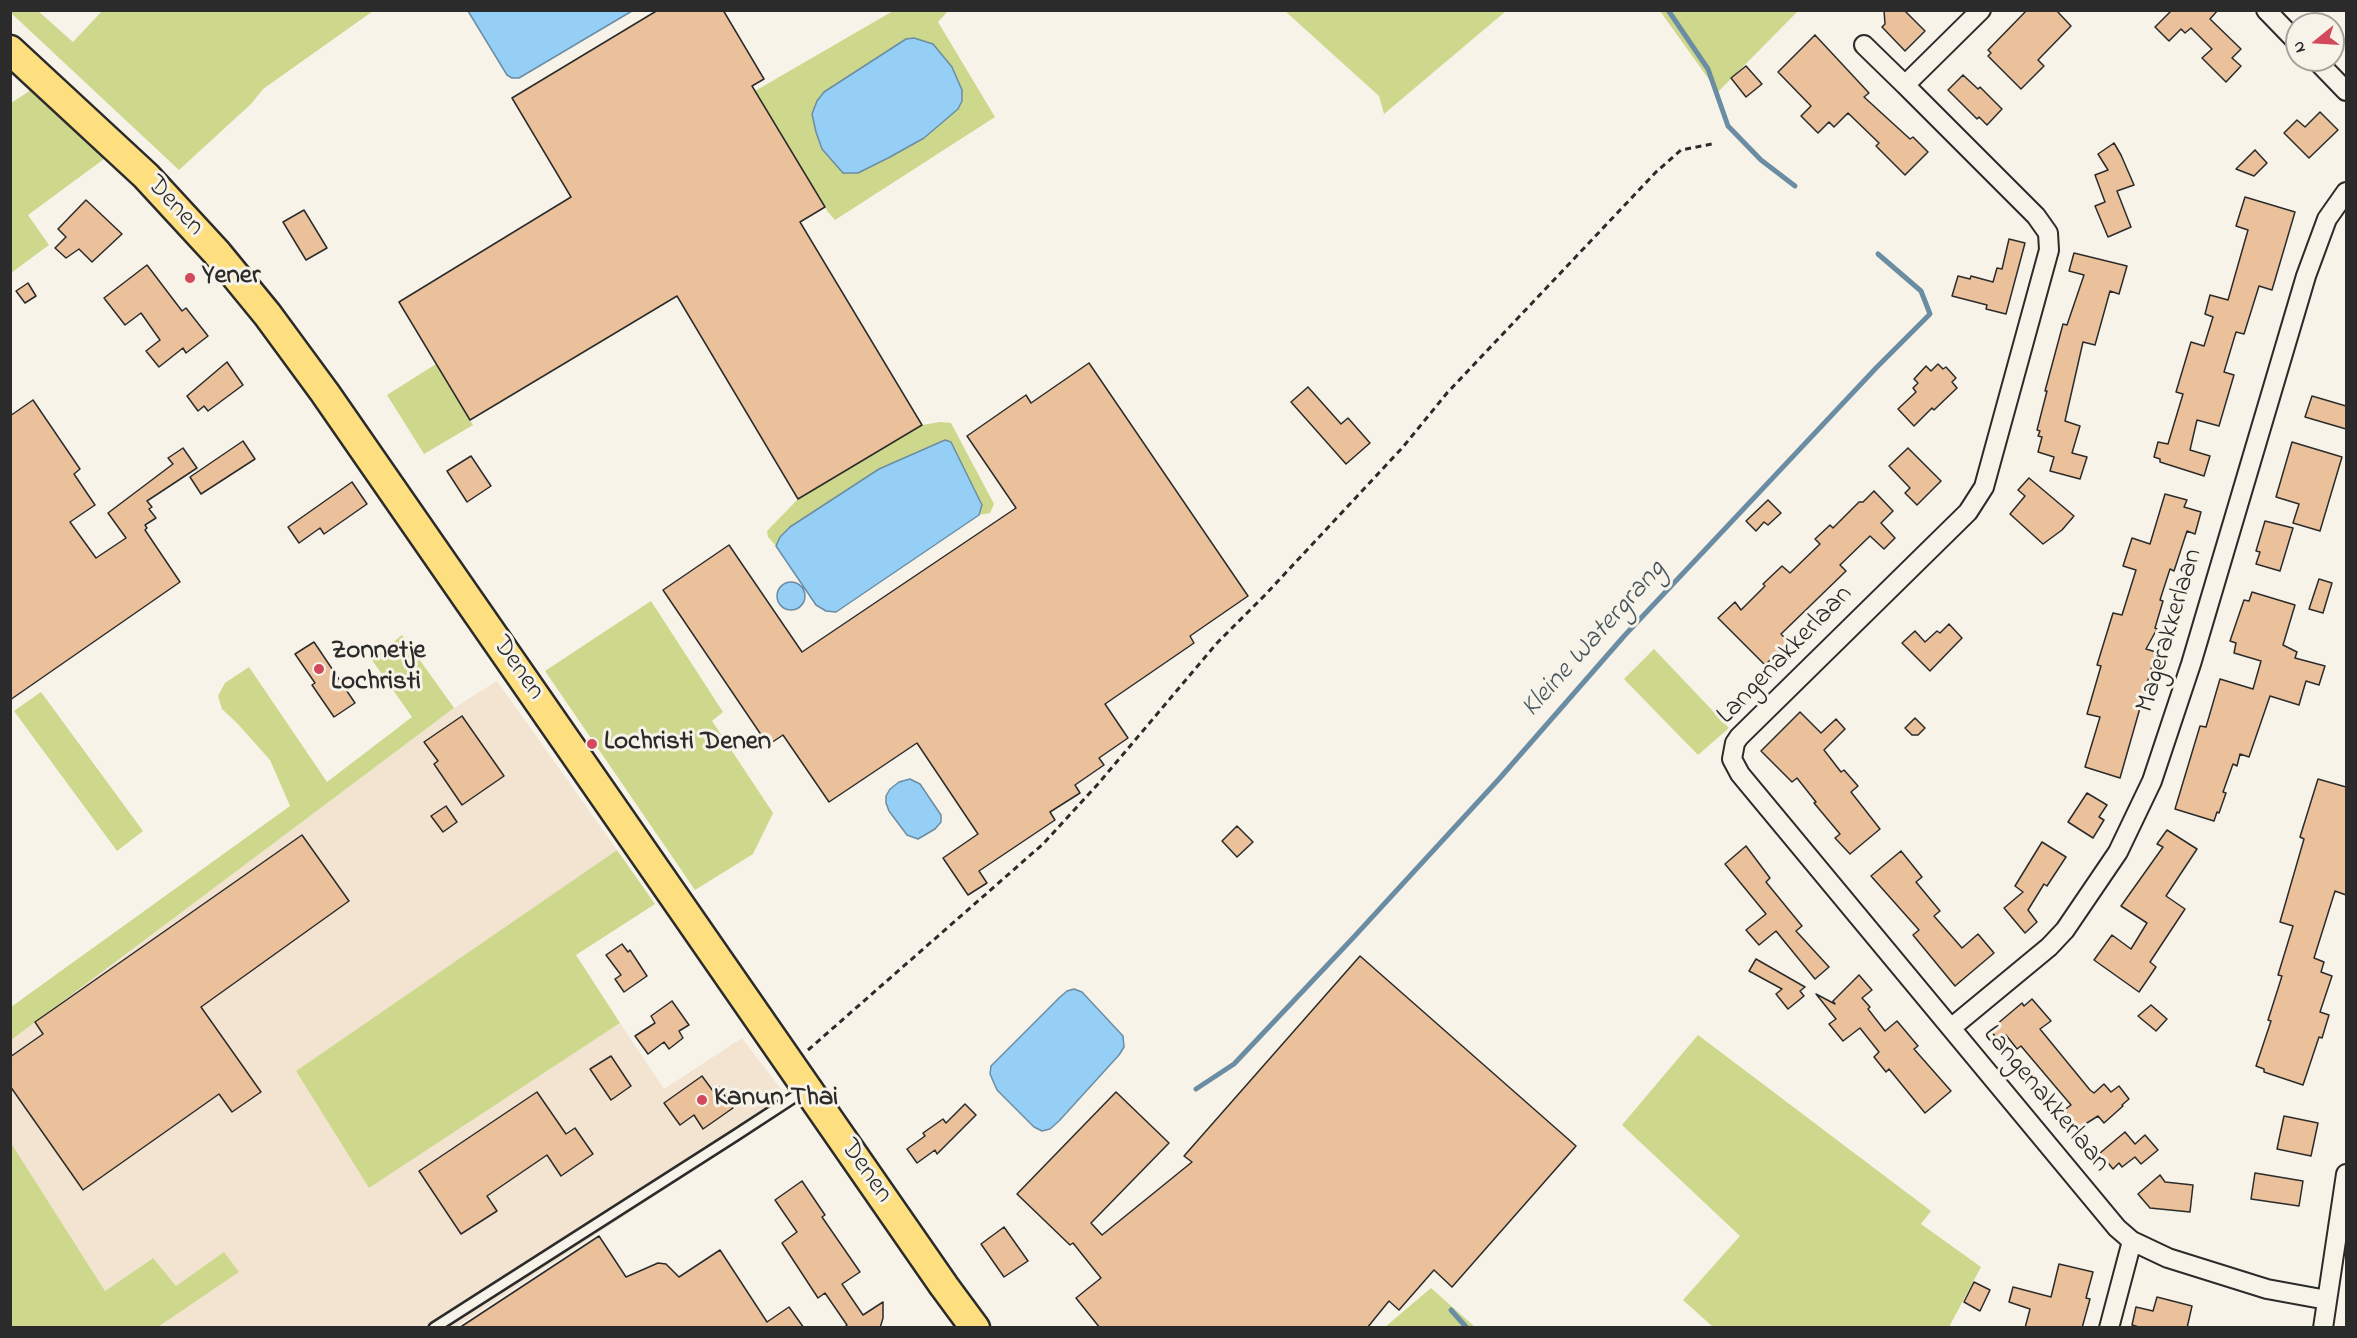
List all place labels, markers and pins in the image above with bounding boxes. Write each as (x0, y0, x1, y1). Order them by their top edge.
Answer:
place label: Yener (202, 262, 260, 294)
marker: Yener (183, 271, 197, 285)
place label: Zonnetje Lochristi (331, 637, 426, 700)
marker: Zonnetje Lochristi (312, 662, 326, 676)
place label: Lochristi Denen (604, 728, 771, 760)
marker: Lochristi Denen (585, 737, 599, 751)
place label: Kanun Thai (714, 1084, 838, 1116)
marker: Kanun Thai (695, 1093, 709, 1107)

